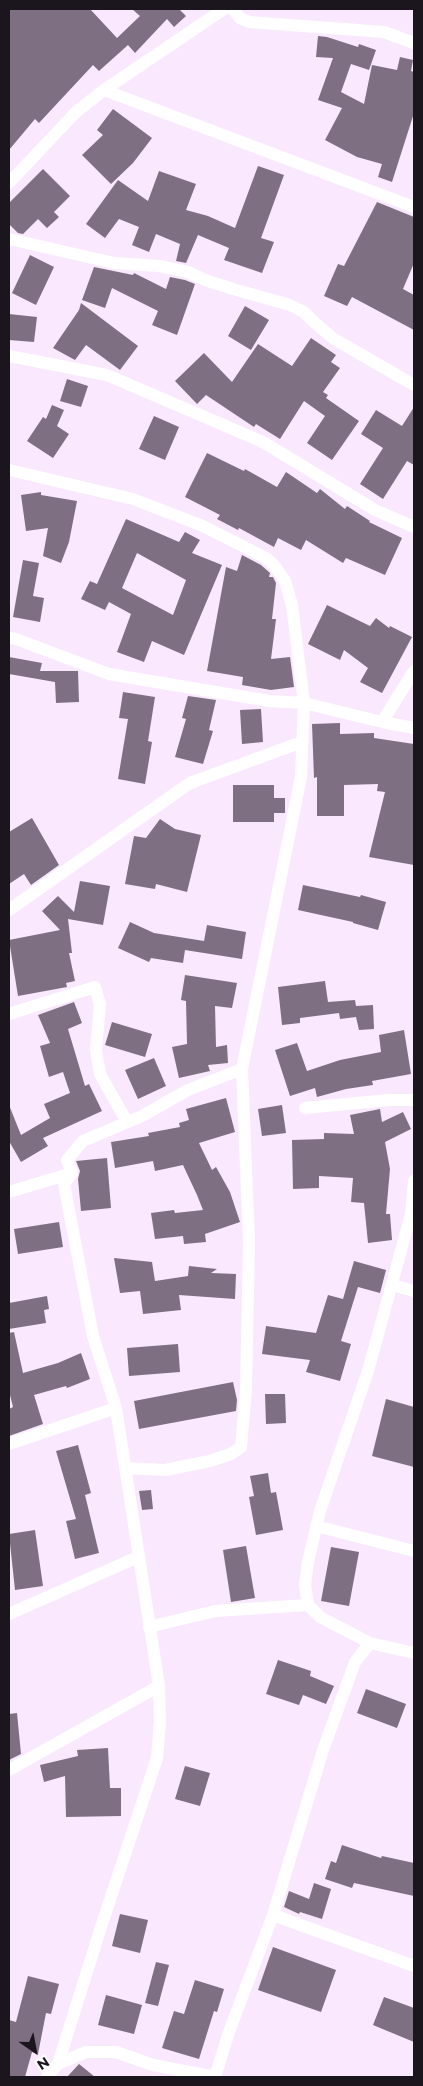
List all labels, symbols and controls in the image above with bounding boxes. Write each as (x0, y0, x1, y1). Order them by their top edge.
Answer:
north arrow (10, 2026, 60, 2076)
text: N (34, 2053, 53, 2074)

